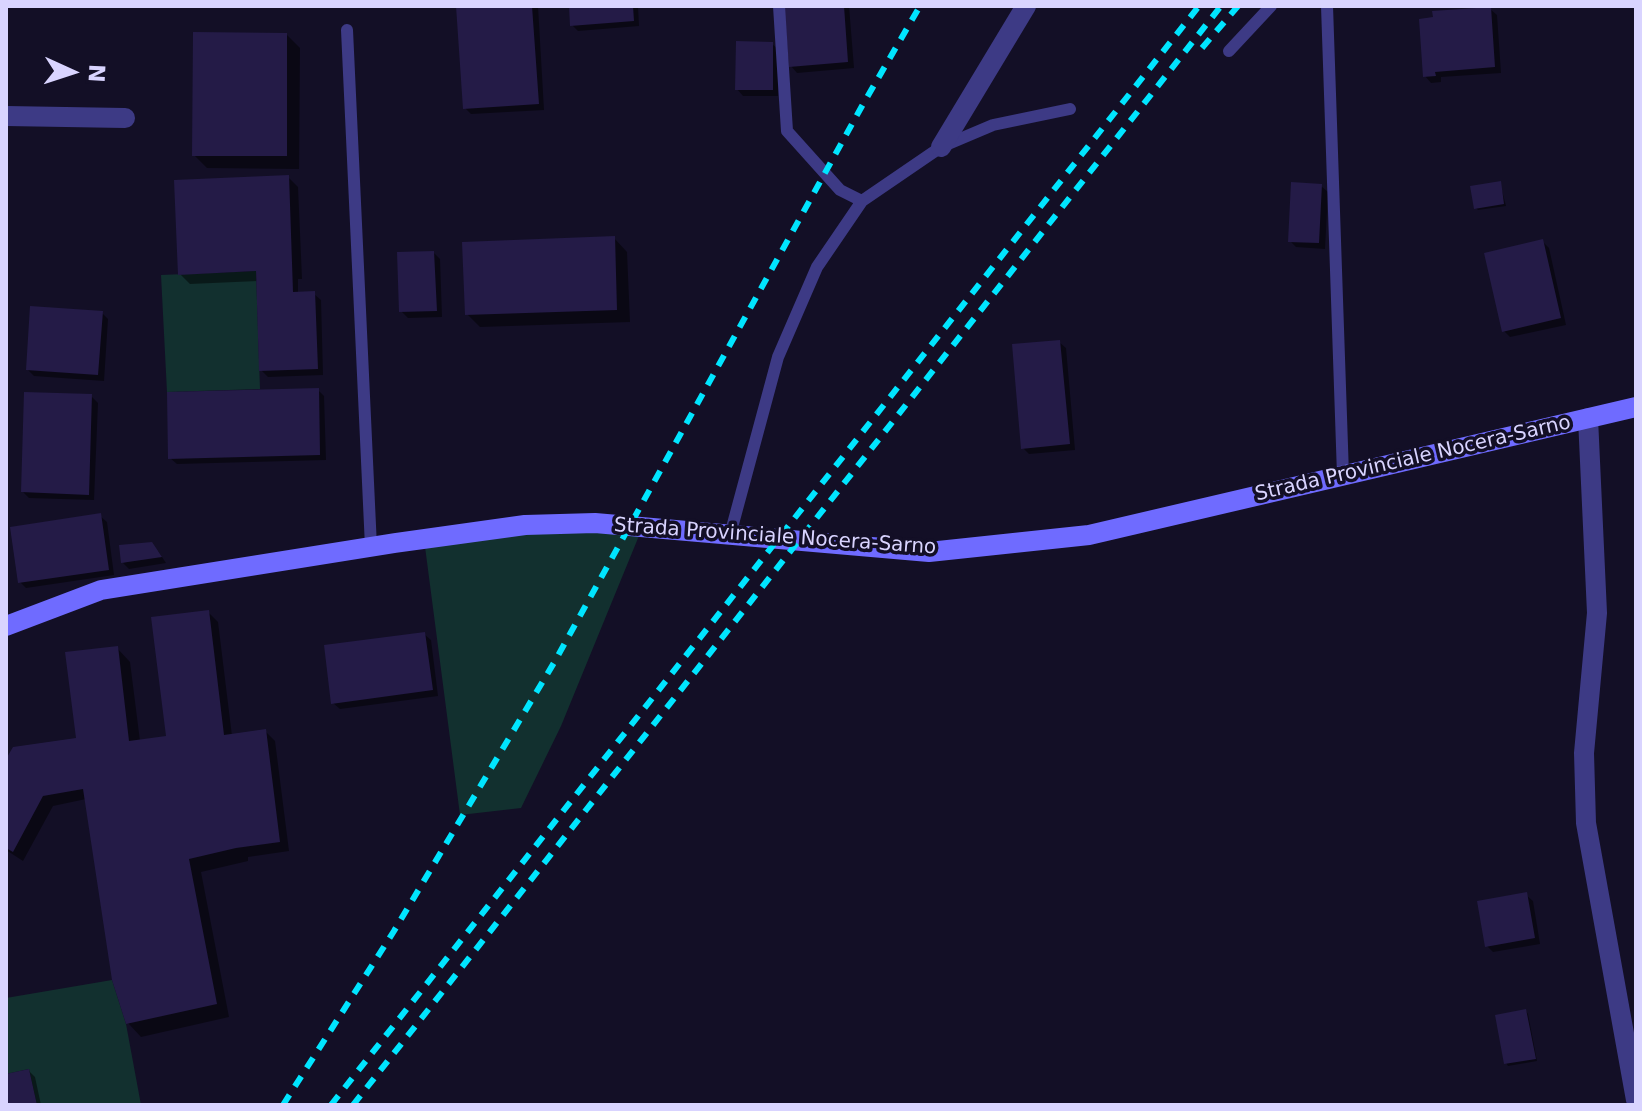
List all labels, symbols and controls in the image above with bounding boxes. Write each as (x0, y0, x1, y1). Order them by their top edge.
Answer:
north arrow (32, 32, 112, 112)
text: N (84, 63, 109, 83)
street label: Strada Provinciale Nocera-Sarno (1253, 411, 1573, 507)
street label: Strada Provinciale Nocera-Sarno (613, 514, 937, 560)

